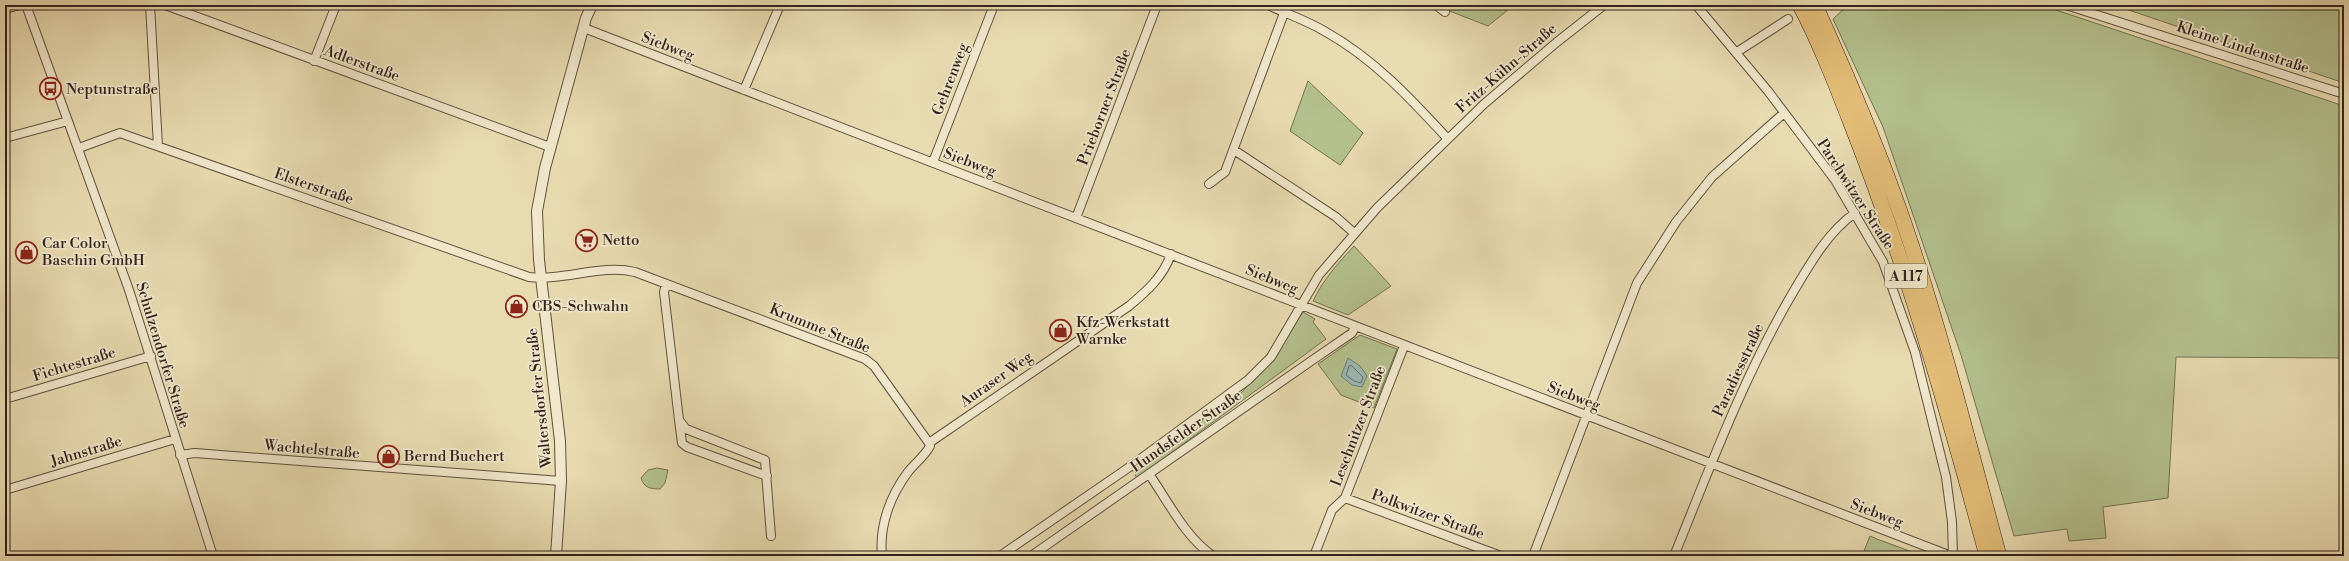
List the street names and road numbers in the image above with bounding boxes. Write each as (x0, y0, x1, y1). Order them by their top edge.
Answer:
street label: Kleine Lindenstraße (2174, 17, 2312, 78)
street label: Fritz-Kühn-Straße (1452, 19, 1561, 117)
street label: Siebweg (639, 28, 697, 65)
street label: Gehrenweg (928, 40, 973, 118)
street label: Adlerstraße (320, 41, 402, 86)
street label: Prieborner Straße (1074, 46, 1135, 168)
street label: Parchwitzer Straße (1813, 135, 1898, 253)
street label: Siebweg (941, 144, 999, 181)
street label: Elsterstraße (272, 164, 356, 209)
street label: Siebweg (1243, 260, 1301, 299)
road number: A 117 (1885, 264, 1927, 288)
street label: Schulzendorfer Straße (131, 280, 194, 430)
street label: Krumme Straße (767, 300, 873, 357)
street label: Paradiesstraße (1709, 321, 1768, 420)
street label: Waltersdorfer Straße (523, 327, 556, 470)
street label: Fichtestraße (30, 343, 118, 386)
street label: Auraser Weg (955, 347, 1037, 412)
street label: Leschnitzer Straße (1327, 363, 1390, 489)
street label: Siebweg (1545, 378, 1603, 415)
street label: Hundsfelder Straße (1127, 386, 1246, 477)
street label: Jahnstraße (47, 432, 124, 472)
street label: Wachtelstraße (262, 436, 361, 463)
street label: Polkwitzer Straße (1369, 485, 1487, 544)
street label: Siebweg (1848, 495, 1906, 532)

